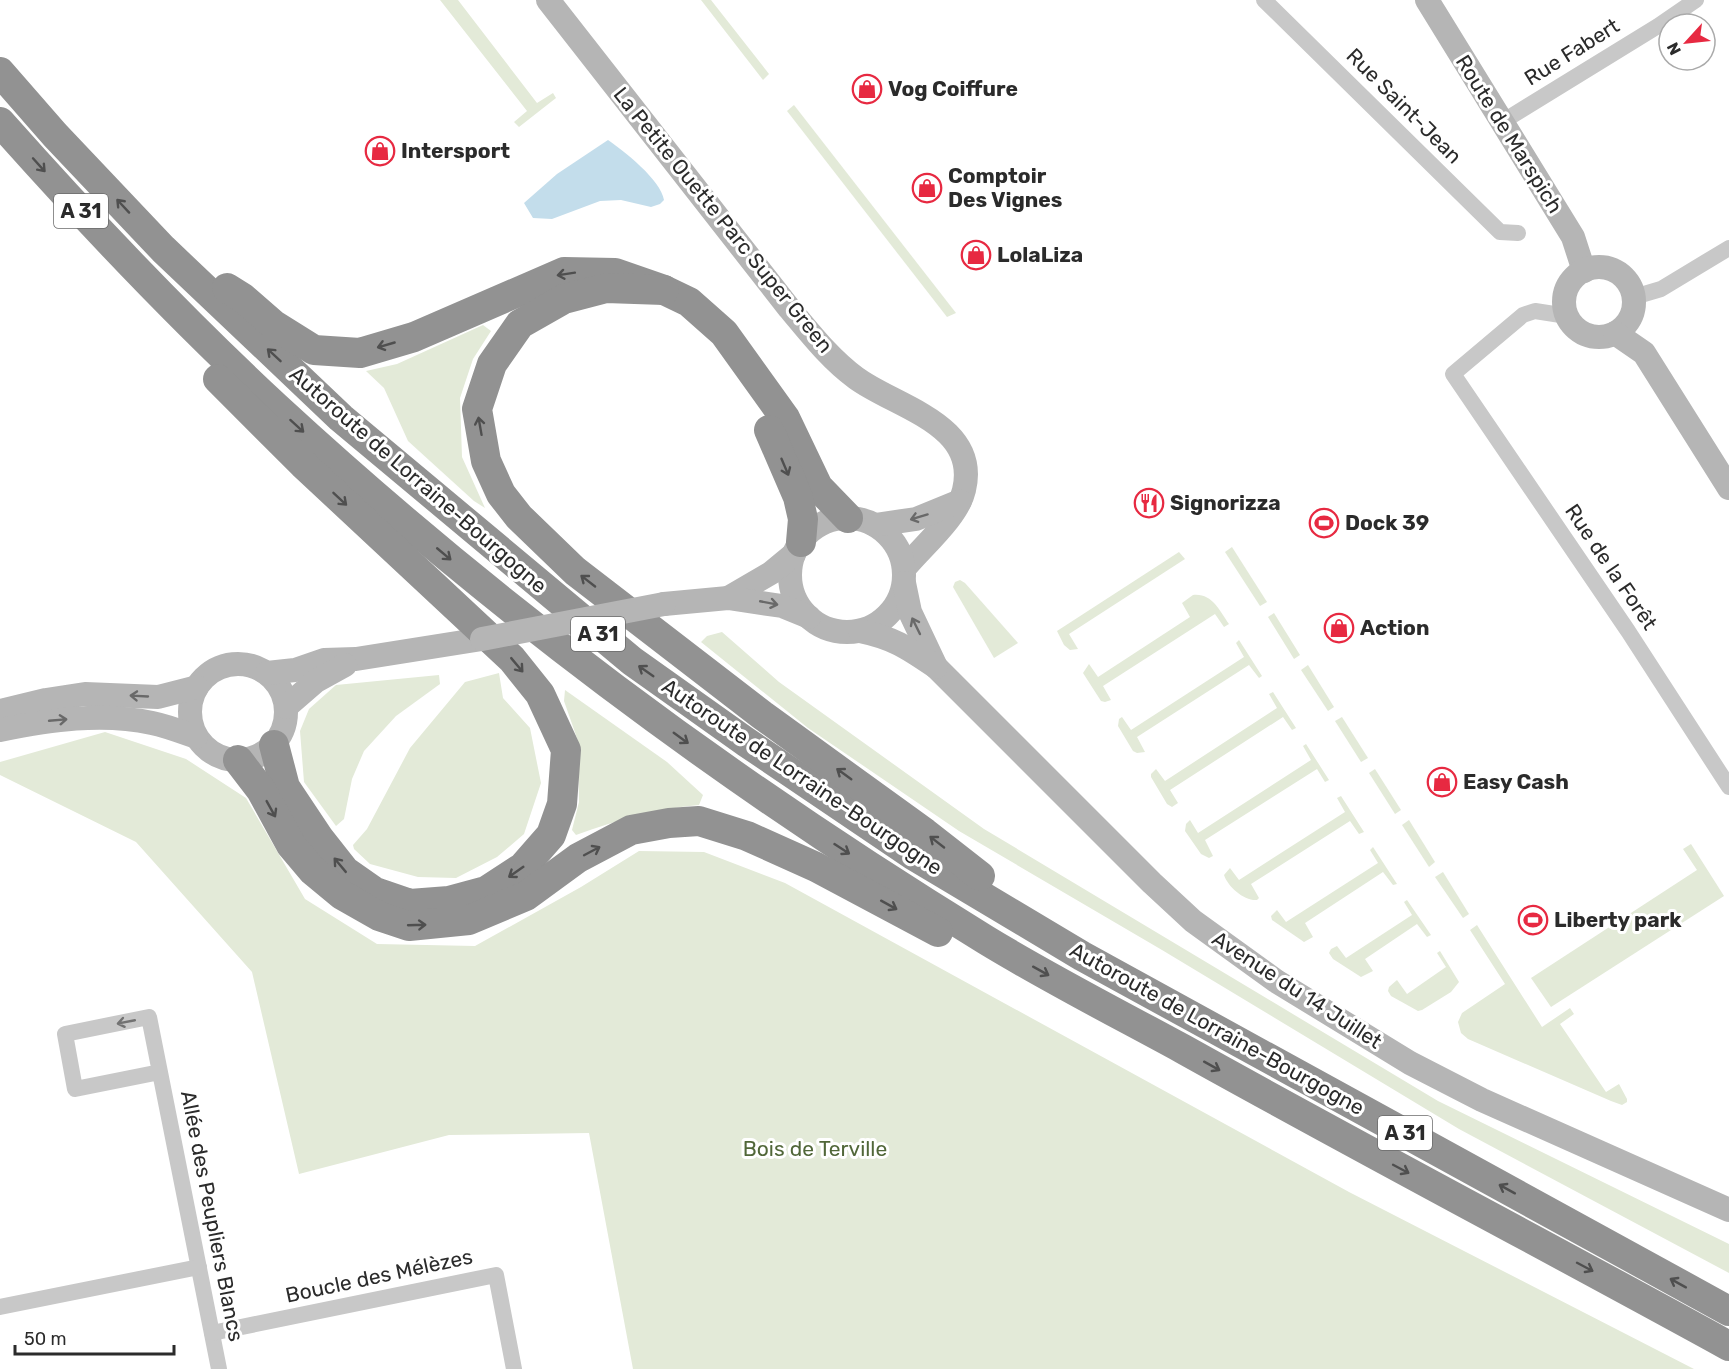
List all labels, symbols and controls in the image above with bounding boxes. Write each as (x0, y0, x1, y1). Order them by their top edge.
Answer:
north arrow (1657, 12, 1717, 72)
street label: Rue Fabert (1520, 13, 1624, 91)
text: N (1663, 39, 1685, 58)
street label: Rue Saint-Jean (1341, 43, 1467, 169)
street label: Route de Marspich (1451, 50, 1568, 217)
shop icon: Vog Coiffure (851, 73, 883, 105)
place label: Vog Coiffure (888, 76, 1018, 101)
street label: La Petite Ouette Parc Super Green (609, 82, 838, 357)
shop icon: Intersport (364, 135, 396, 167)
place label: Intersport (401, 138, 510, 163)
one-way arrow (32, 158, 46, 173)
place label: Comptoir Des Vignes (948, 163, 1062, 212)
shop icon: Comptoir Des Vignes (911, 172, 943, 204)
road number: A 31 (54, 194, 108, 228)
one-way arrow (116, 199, 130, 214)
shop icon: LolaLiza (960, 239, 992, 271)
place label: LolaLiza (997, 242, 1083, 267)
one-way arrow (557, 268, 576, 279)
one-way arrow (377, 340, 396, 351)
one-way arrow (266, 348, 281, 362)
street label: Autoroute de Lorraine-Bourgogne (285, 361, 552, 598)
one-way arrow (474, 417, 485, 436)
one-way arrow (289, 419, 304, 433)
one-way arrow (780, 458, 791, 476)
restaurant icon: Signorizza (1133, 487, 1165, 519)
place label: Signorizza (1170, 490, 1281, 515)
one-way arrow (333, 492, 348, 506)
street label: Rue de la Forêt (1560, 499, 1663, 634)
sports icon: Dock 39 (1308, 507, 1340, 539)
place label: Dock 39 (1345, 510, 1429, 535)
one-way arrow (910, 512, 929, 523)
one-way arrow (436, 547, 451, 561)
one-way arrow (580, 574, 596, 587)
one-way arrow (760, 598, 779, 610)
shop icon: Action (1323, 612, 1355, 644)
place label: Action (1360, 615, 1429, 640)
road number: A 31 (571, 617, 625, 651)
one-way arrow (910, 617, 922, 635)
one-way arrow (510, 657, 524, 672)
one-way arrow (638, 665, 655, 677)
street label: Autoroute de Lorraine-Bourgogne (657, 673, 947, 880)
one-way arrow (130, 690, 150, 701)
one-way arrow (47, 714, 67, 725)
one-way arrow (673, 732, 689, 744)
shop icon: Easy Cash (1426, 766, 1458, 798)
one-way arrow (836, 768, 852, 780)
place label: Easy Cash (1463, 769, 1569, 794)
one-way arrow (266, 799, 277, 817)
one-way arrow (929, 835, 945, 848)
one-way arrow (833, 842, 850, 855)
one-way arrow (583, 844, 601, 856)
one-way arrow (333, 858, 347, 873)
one-way arrow (508, 866, 524, 878)
one-way arrow (880, 899, 897, 911)
sports icon: Liberty park (1517, 904, 1549, 936)
place label: Liberty park (1554, 907, 1682, 932)
one-way arrow (406, 919, 426, 930)
street label: Avenue du 14 Juillet (1208, 925, 1387, 1054)
street label: Autoroute de Lorraine-Bourgogne (1066, 937, 1369, 1120)
one-way arrow (1032, 965, 1049, 977)
one-way arrow (117, 1017, 136, 1028)
one-way arrow (1203, 1060, 1220, 1072)
street label: Allée des Peupliers Blancs (176, 1088, 249, 1343)
road number: A 31 (1378, 1116, 1432, 1150)
park label: Bois de Terville (743, 1136, 887, 1161)
one-way arrow (1392, 1164, 1410, 1175)
one-way arrow (1498, 1183, 1516, 1194)
street label: Boucle des Mélèzes (283, 1243, 475, 1308)
one-way arrow (1576, 1261, 1593, 1273)
one-way arrow (1669, 1276, 1686, 1288)
scale bar (15, 1318, 174, 1356)
text: 50 m (24, 1328, 67, 1350)

